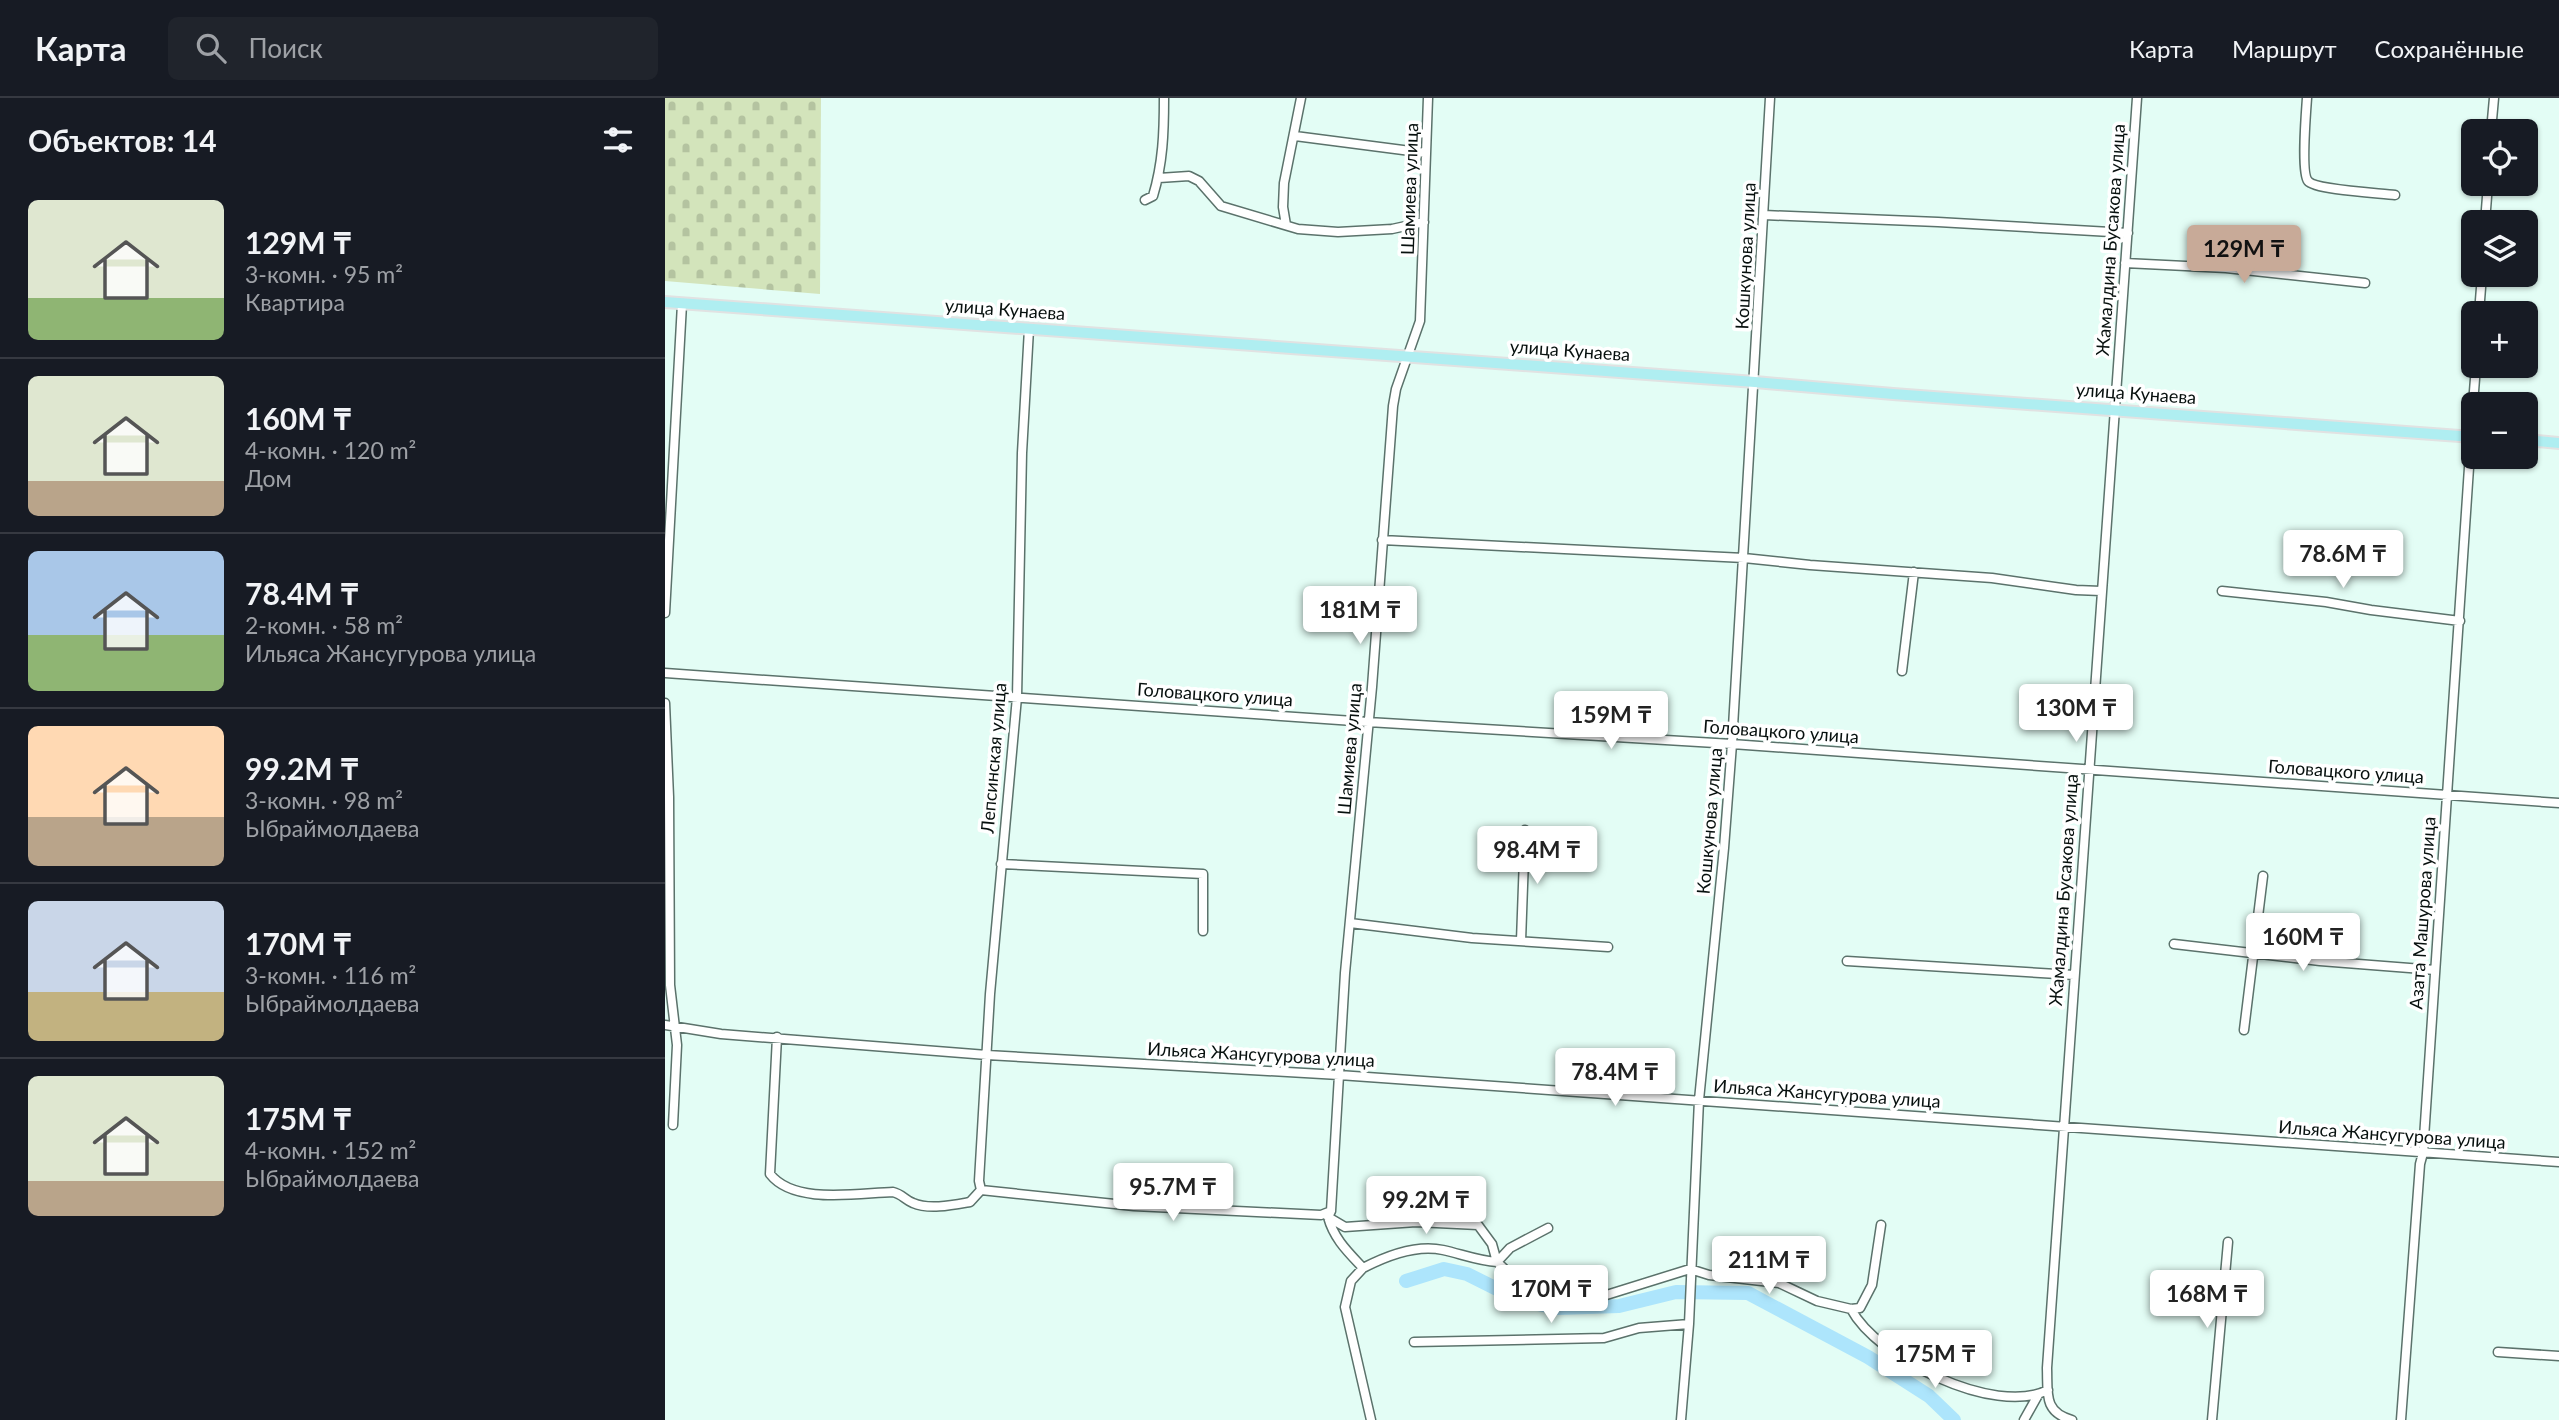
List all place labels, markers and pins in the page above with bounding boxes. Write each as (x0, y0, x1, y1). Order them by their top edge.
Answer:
pin: 129M ₸ (2187, 226, 2301, 285)
pin: 78.6M ₸ (2278, 531, 2408, 590)
pin: 181M ₸ (1303, 587, 1417, 646)
pin: 130M ₸ (2019, 684, 2133, 744)
pin: 159M ₸ (1554, 692, 1668, 751)
pin: 98.4M ₸ (1472, 826, 1602, 886)
pin: 160M ₸ (2246, 914, 2360, 973)
pin: 78.4M ₸ (1550, 1048, 1680, 1108)
pin: 95.7M ₸ (1108, 1164, 1238, 1223)
pin: 99.2M ₸ (1361, 1176, 1491, 1236)
pin: 211M ₸ (1712, 1236, 1826, 1296)
pin: 170M ₸ (1494, 1266, 1608, 1325)
pin: 168M ₸ (2150, 1270, 2264, 1330)
pin: 175M ₸ (1878, 1330, 1992, 1390)

